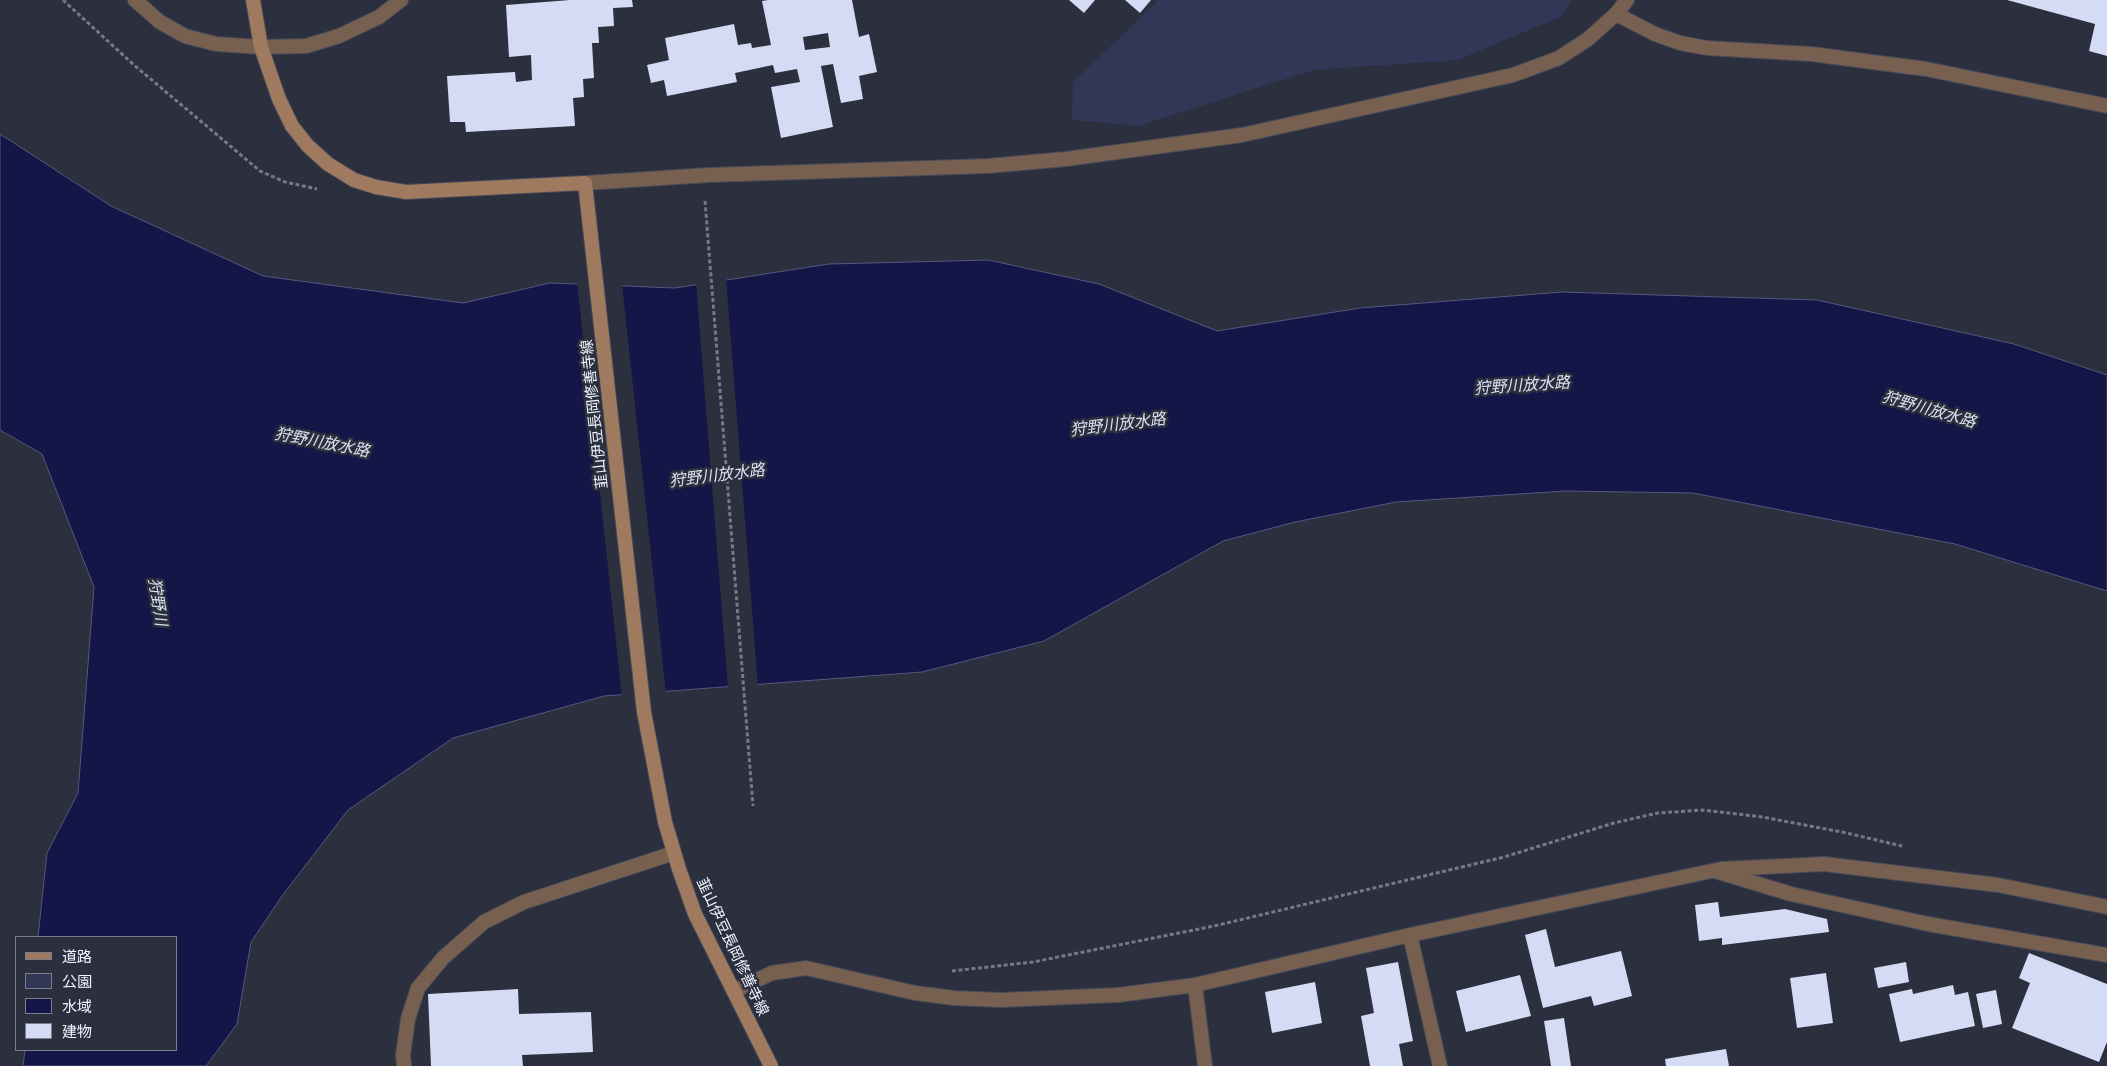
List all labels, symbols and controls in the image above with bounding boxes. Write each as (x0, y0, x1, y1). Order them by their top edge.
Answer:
street label: 韮山伊豆長岡修善寺線 (578, 338, 612, 490)
water label: 狩野川放水路 (1473, 373, 1571, 399)
water label: 狩野川放水路 (1880, 388, 1978, 432)
water label: 狩野川放水路 (1069, 410, 1167, 440)
water label: 狩野川放水路 (273, 424, 371, 462)
water label: 狩野川放水路 (668, 461, 766, 491)
water label: 狩野川 (144, 577, 170, 627)
street label: 韮山伊豆長岡修善寺線 (692, 875, 772, 1019)
legend (15, 936, 178, 1051)
text: 道路 (62, 948, 92, 966)
text: 公園 (62, 973, 92, 991)
text: 水域 (62, 998, 92, 1016)
text: 建物 (62, 1023, 92, 1041)

